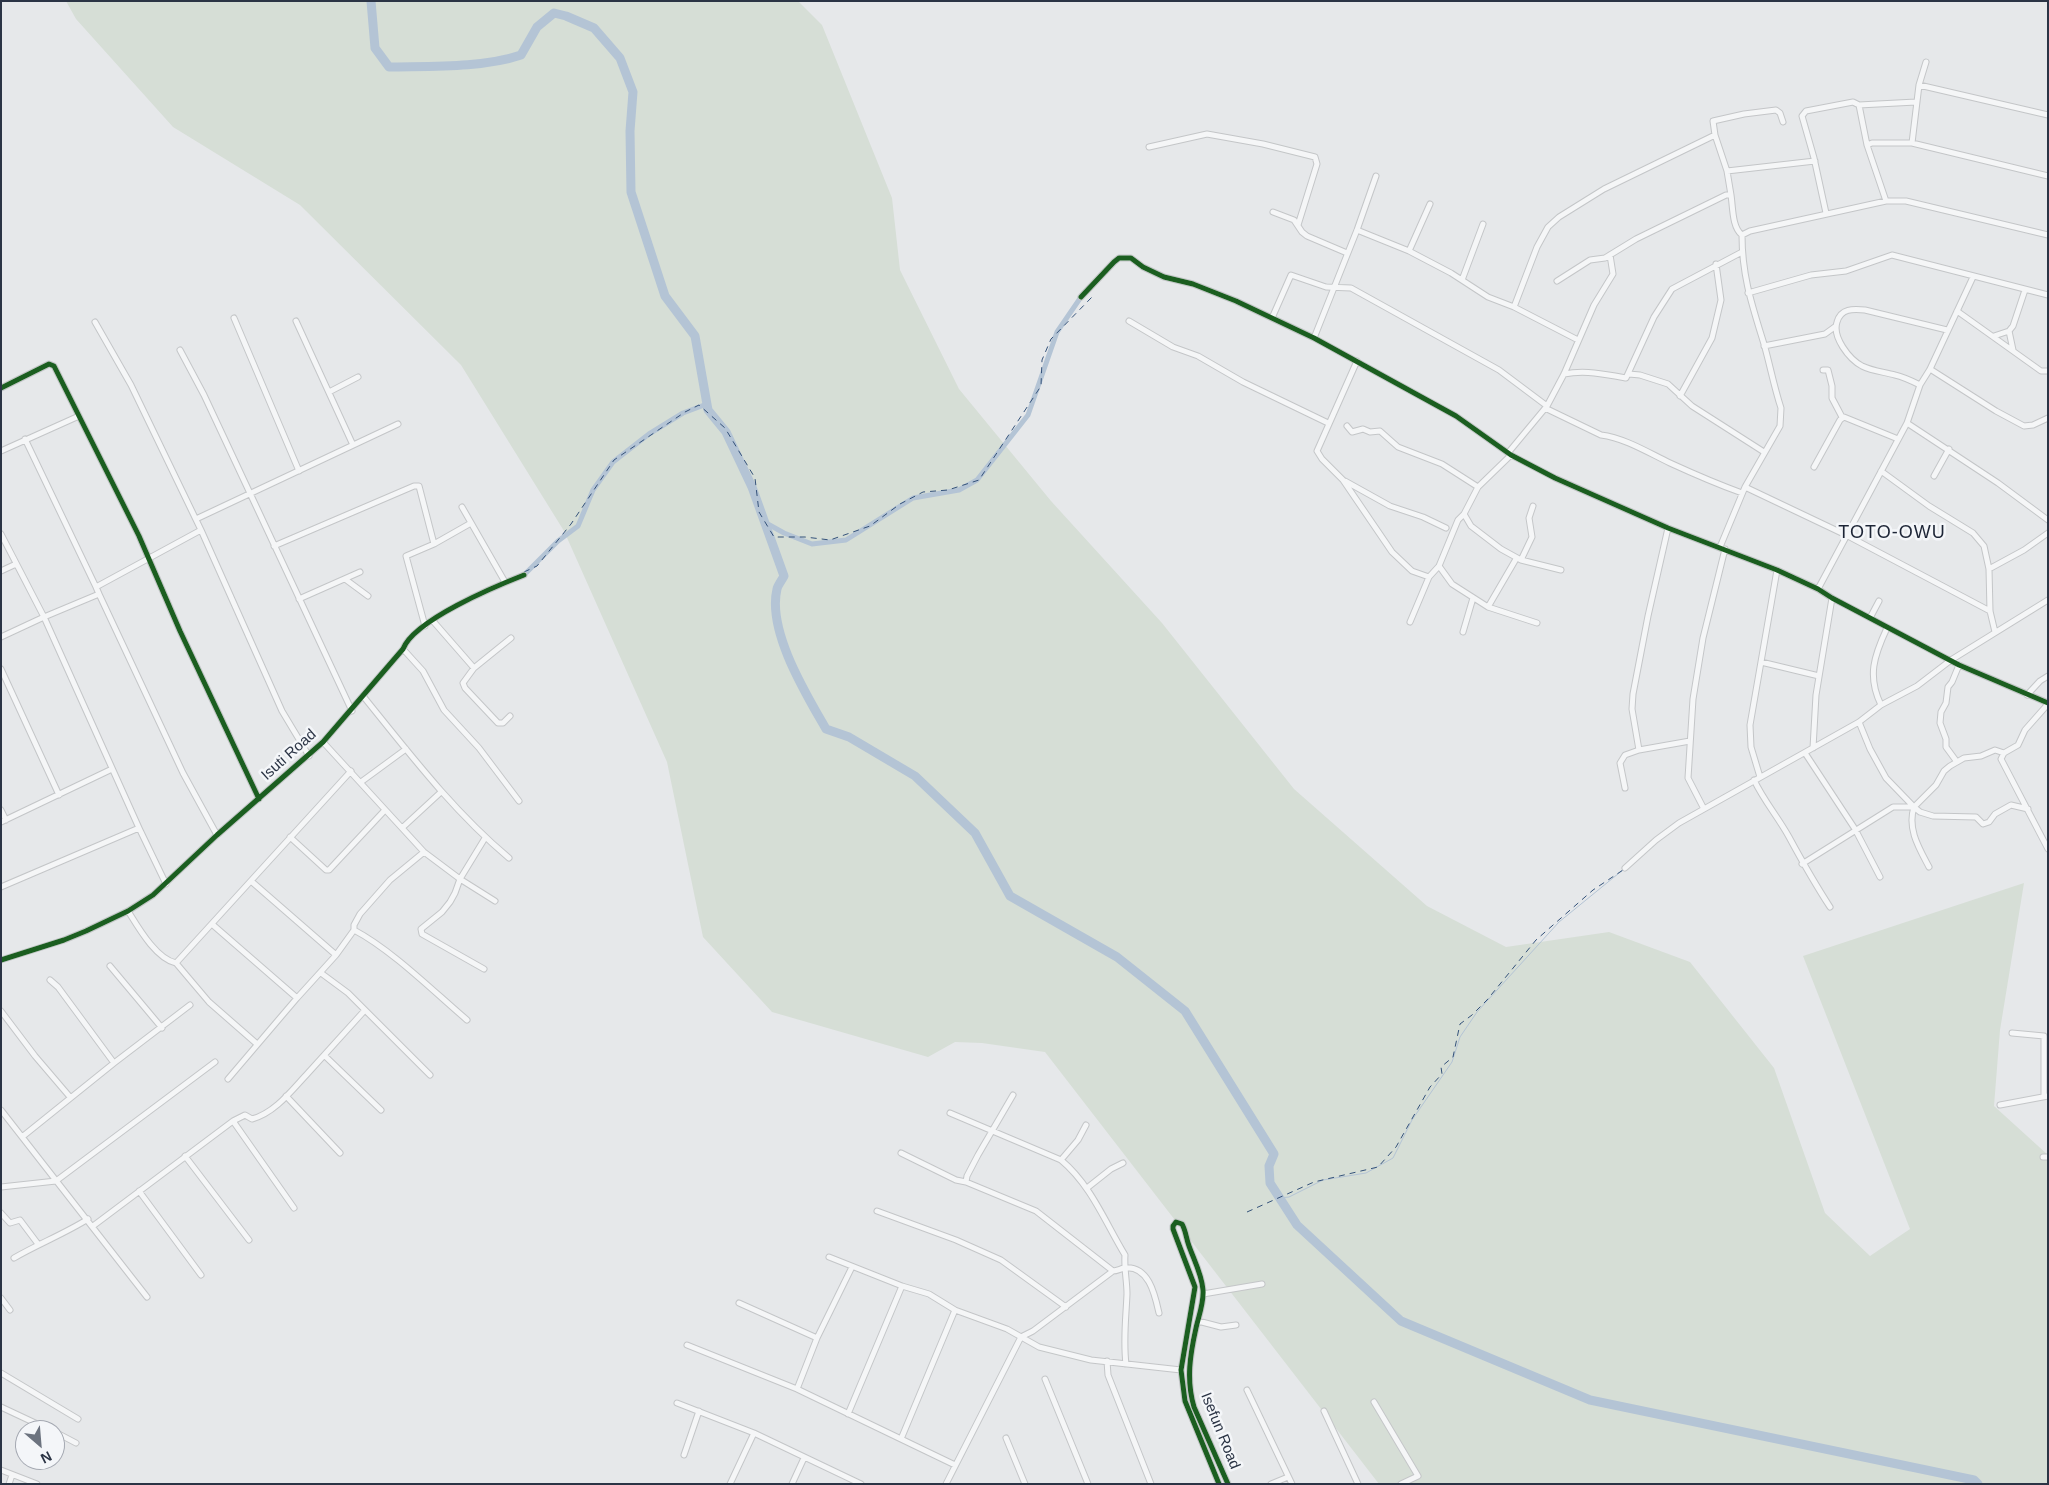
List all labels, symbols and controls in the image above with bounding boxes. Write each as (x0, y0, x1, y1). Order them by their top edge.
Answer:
district label: TOTO-OWU (1837, 522, 1947, 544)
street label: Isuti Road (258, 726, 320, 784)
street label: Isefun Road (1197, 1390, 1243, 1472)
north arrow (15, 1420, 65, 1470)
text: N (38, 1448, 54, 1467)

